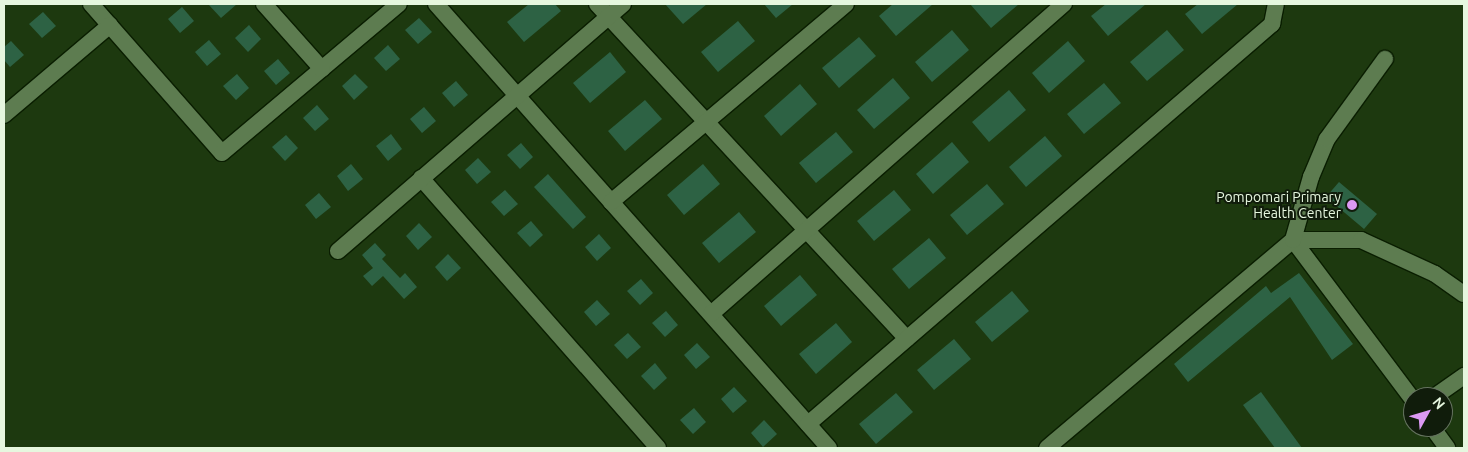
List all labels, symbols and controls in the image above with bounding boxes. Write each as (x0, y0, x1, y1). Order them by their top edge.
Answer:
place label: Pompomari Primary Health Center (1216, 189, 1341, 222)
marker: Pompomari Primary Health Center (1345, 198, 1359, 212)
north arrow (1403, 387, 1453, 437)
text: N (1429, 394, 1448, 412)

